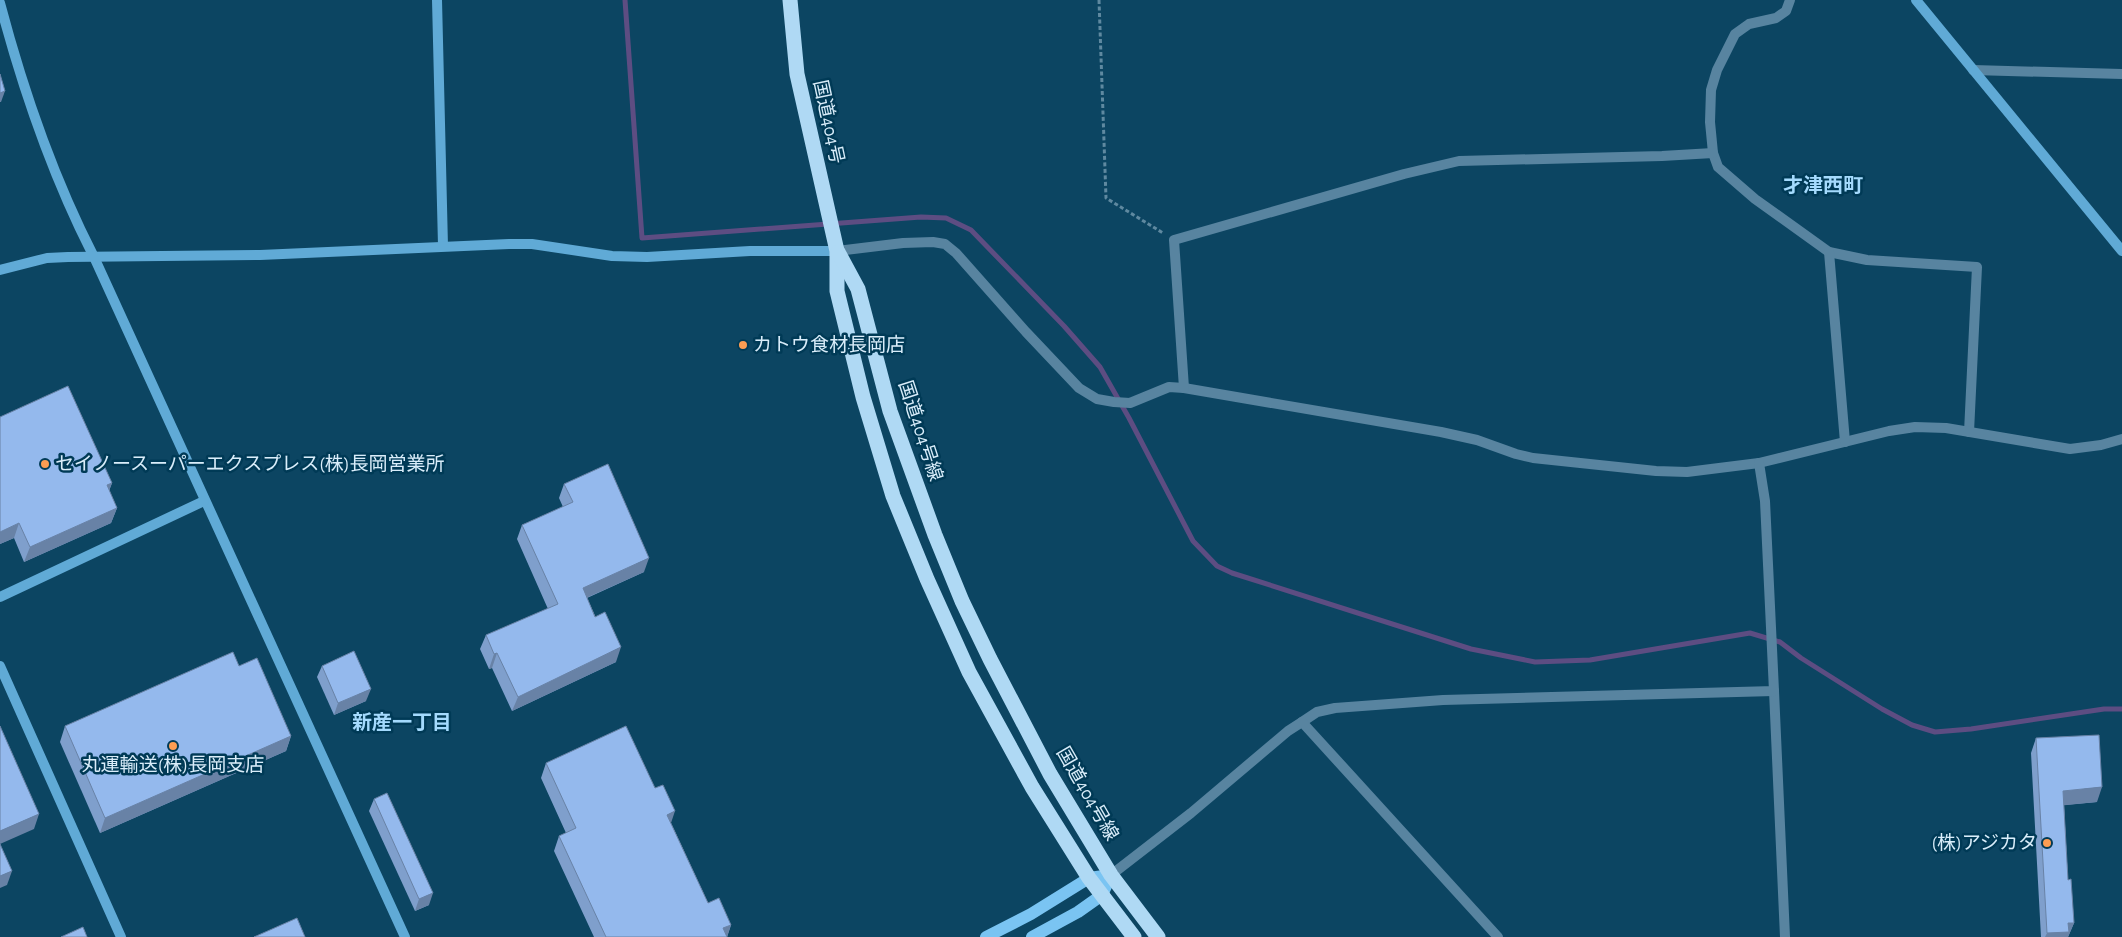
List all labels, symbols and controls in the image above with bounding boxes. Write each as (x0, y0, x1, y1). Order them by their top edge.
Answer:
street label: 国道404号 (810, 78, 847, 166)
district label: 才津西町 (1783, 174, 1863, 196)
place label: カトウ食材長岡店 (753, 334, 905, 355)
marker: カトウ食材長岡店 (737, 339, 749, 351)
street label: 国道404号線 (895, 378, 946, 484)
place label: セイノースーパーエクスプレス(株)長岡営業所 (55, 454, 445, 474)
marker: セイノースーパーエクスプレス(株)長岡営業所 (39, 458, 51, 470)
district label: 新産一丁目 (352, 712, 452, 733)
marker: 丸運輸送(株)長岡支店 (167, 740, 179, 752)
street label: 国道404号線 (1053, 744, 1122, 844)
place label: 丸運輸送(株)長岡支店 (82, 754, 264, 775)
place label: (株)アジカタ (1931, 833, 2037, 853)
marker: (株)アジカタ (2041, 837, 2053, 849)

